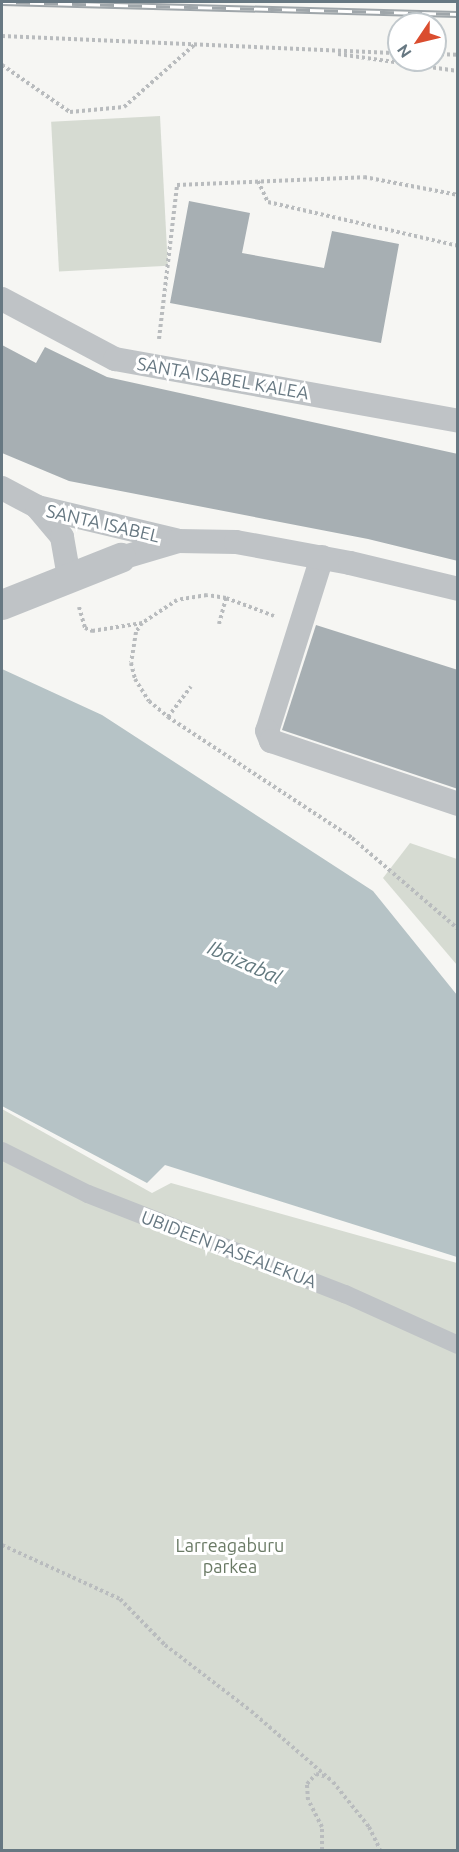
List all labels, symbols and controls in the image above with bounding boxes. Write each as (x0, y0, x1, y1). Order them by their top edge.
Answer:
north arrow (387, 12, 447, 72)
text: N (393, 41, 415, 61)
street label: SANTA ISABEL KALEA (136, 352, 310, 404)
street label: SANTA ISABEL (44, 500, 162, 546)
water label: Ibaizabal (204, 935, 286, 989)
street label: UBIDEEN PASEALEKUA (138, 1206, 320, 1292)
park label: Larreagaburu parkea (176, 1535, 284, 1578)

